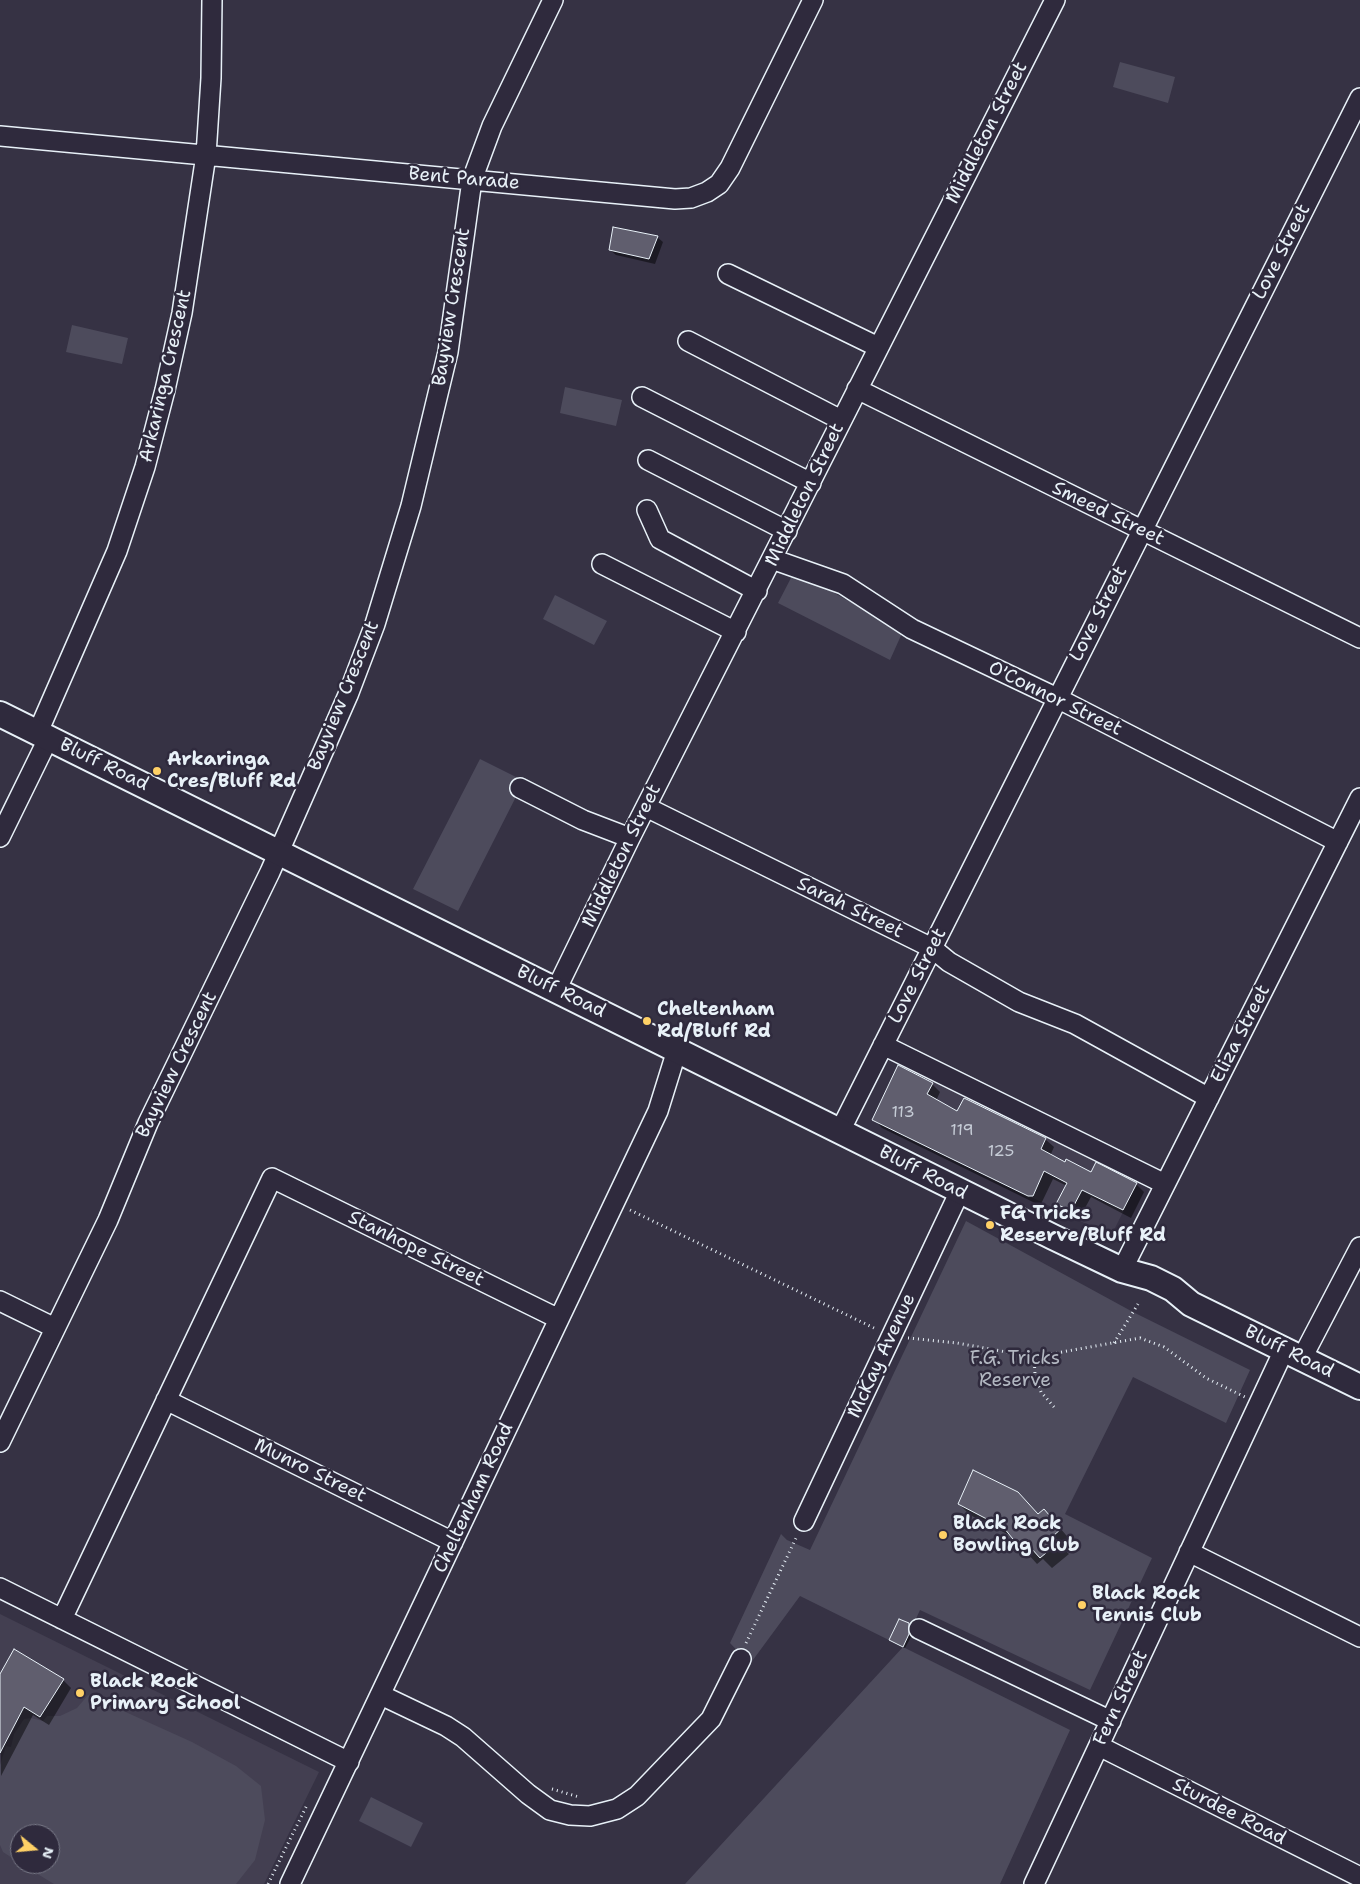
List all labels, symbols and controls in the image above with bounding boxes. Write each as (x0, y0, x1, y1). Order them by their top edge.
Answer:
street label: Middleton Street (941, 58, 1033, 208)
street label: Bent Parade (407, 163, 521, 195)
street label: Love Street (1248, 200, 1316, 304)
street label: Bayview Crescent (428, 226, 476, 388)
street label: Arkaringa Crescent (135, 287, 197, 465)
street label: Middleton Street (760, 420, 850, 570)
street label: Smeed Street (1048, 477, 1168, 551)
street label: Love Street (1065, 562, 1133, 666)
street label: Bayview Crescent (303, 618, 385, 774)
street label: O'Connor Street (984, 657, 1126, 741)
street label: Bluff Road (56, 734, 152, 796)
place label: Arkaringa Cres/Bluff Rd (167, 749, 296, 793)
marker: Arkaringa Cres/Bluff Rd (151, 765, 163, 777)
street label: Middleton Street (577, 781, 667, 931)
street label: Sarah Street (793, 872, 907, 944)
street label: Love Street (884, 924, 952, 1028)
street label: Bluff Road (513, 961, 609, 1023)
street label: Eliza Street (1207, 981, 1275, 1087)
street label: Bayview Crescent (132, 988, 222, 1142)
place label: Cheltenham Rd/Bluff Rd (657, 999, 775, 1043)
marker: Cheltenham Rd/Bluff Rd (641, 1015, 653, 1027)
house number: 113 (891, 1103, 915, 1123)
house number: 119 (950, 1121, 974, 1141)
street label: Bluff Road (875, 1141, 971, 1205)
house number: 125 (988, 1142, 1014, 1162)
place label: FG Tricks Reserve/Bluff Rd (1000, 1203, 1166, 1247)
street label: Stanhope Street (344, 1206, 488, 1292)
marker: FG Tricks Reserve/Bluff Rd (984, 1219, 996, 1231)
street label: McKay Avenue (843, 1290, 921, 1422)
street label: Bluff Road (1241, 1321, 1337, 1383)
park label: F.G. Tricks Reserve (970, 1348, 1060, 1392)
street label: Cheltenham Road (429, 1419, 519, 1577)
street label: Munro Street (250, 1434, 370, 1508)
place label: Black Rock Bowling Club (953, 1513, 1080, 1557)
marker: Black Rock Bowling Club (937, 1529, 949, 1541)
place label: Black Rock Tennis Club (1092, 1583, 1202, 1627)
marker: Black Rock Tennis Club (1076, 1599, 1088, 1611)
street label: Fern Street (1089, 1647, 1153, 1749)
place label: Black Rock Primary School (90, 1671, 240, 1715)
marker: Black Rock Primary School (74, 1687, 86, 1699)
street label: Sturdee Road (1168, 1774, 1290, 1850)
north arrow (10, 1824, 60, 1874)
text: N (38, 1845, 59, 1861)

